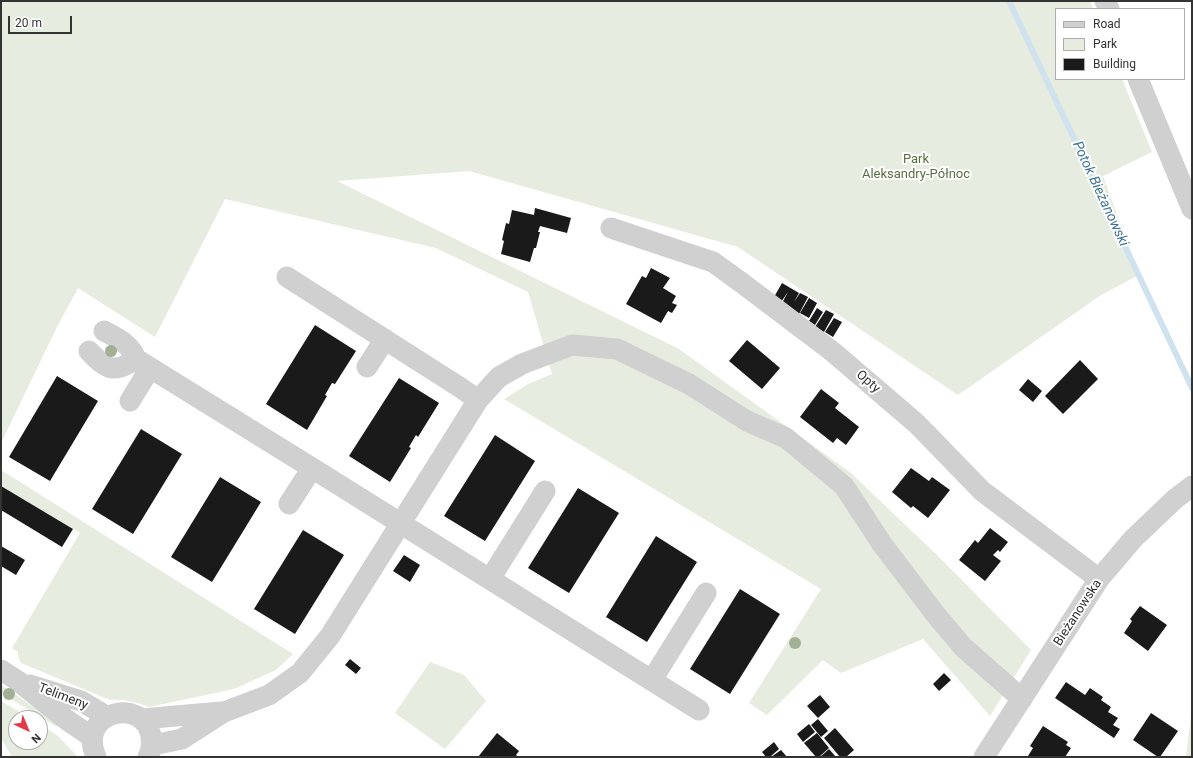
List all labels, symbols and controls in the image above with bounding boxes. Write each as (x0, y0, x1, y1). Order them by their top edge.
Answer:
scale bar (10, 8, 74, 34)
legend (1055, 8, 1185, 80)
text: 20 m (15, 16, 42, 30)
text: Road (1093, 17, 1121, 31)
text: Park (1093, 37, 1117, 51)
text: Building (1093, 57, 1136, 71)
water label: Potok Bieżanowski (1068, 139, 1132, 249)
park label: Park Aleksandry-Północ (862, 152, 970, 183)
street label: Opty (853, 367, 883, 397)
street label: Bieżanowska (1051, 577, 1105, 649)
street label: Telimeny (36, 680, 90, 714)
north arrow (8, 710, 48, 750)
text: N (29, 731, 43, 746)

